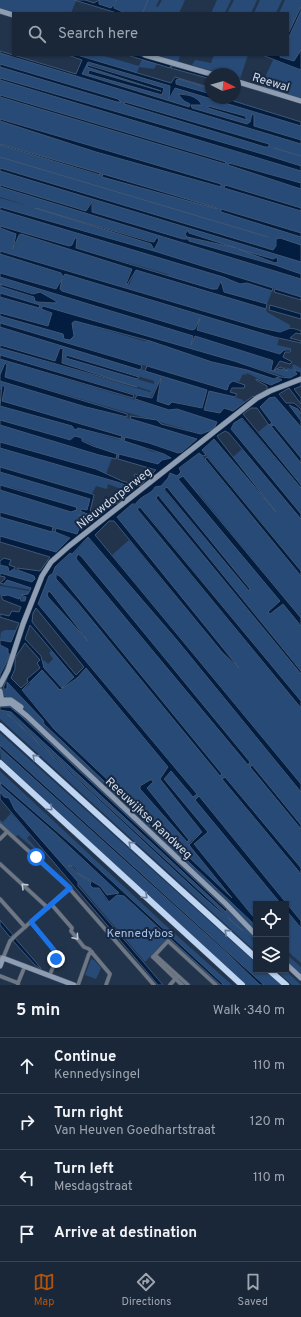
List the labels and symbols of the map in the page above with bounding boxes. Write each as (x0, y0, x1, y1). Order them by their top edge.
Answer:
north arrow (205, 68, 241, 104)
street label: Reewal (250, 70, 292, 96)
street label: Nieuwdorperweg (74, 464, 156, 533)
one-way arrow (32, 755, 39, 762)
street label: Reeuwijkse Randweg (101, 774, 195, 863)
one-way arrow (45, 803, 53, 811)
one-way arrow (128, 842, 136, 849)
route start (27, 848, 45, 866)
one-way arrow (21, 883, 29, 891)
one-way arrow (140, 891, 148, 899)
park label: Kennedybos (107, 926, 173, 942)
one-way arrow (224, 929, 232, 936)
one-way arrow (71, 932, 78, 939)
route end (47, 950, 65, 968)

